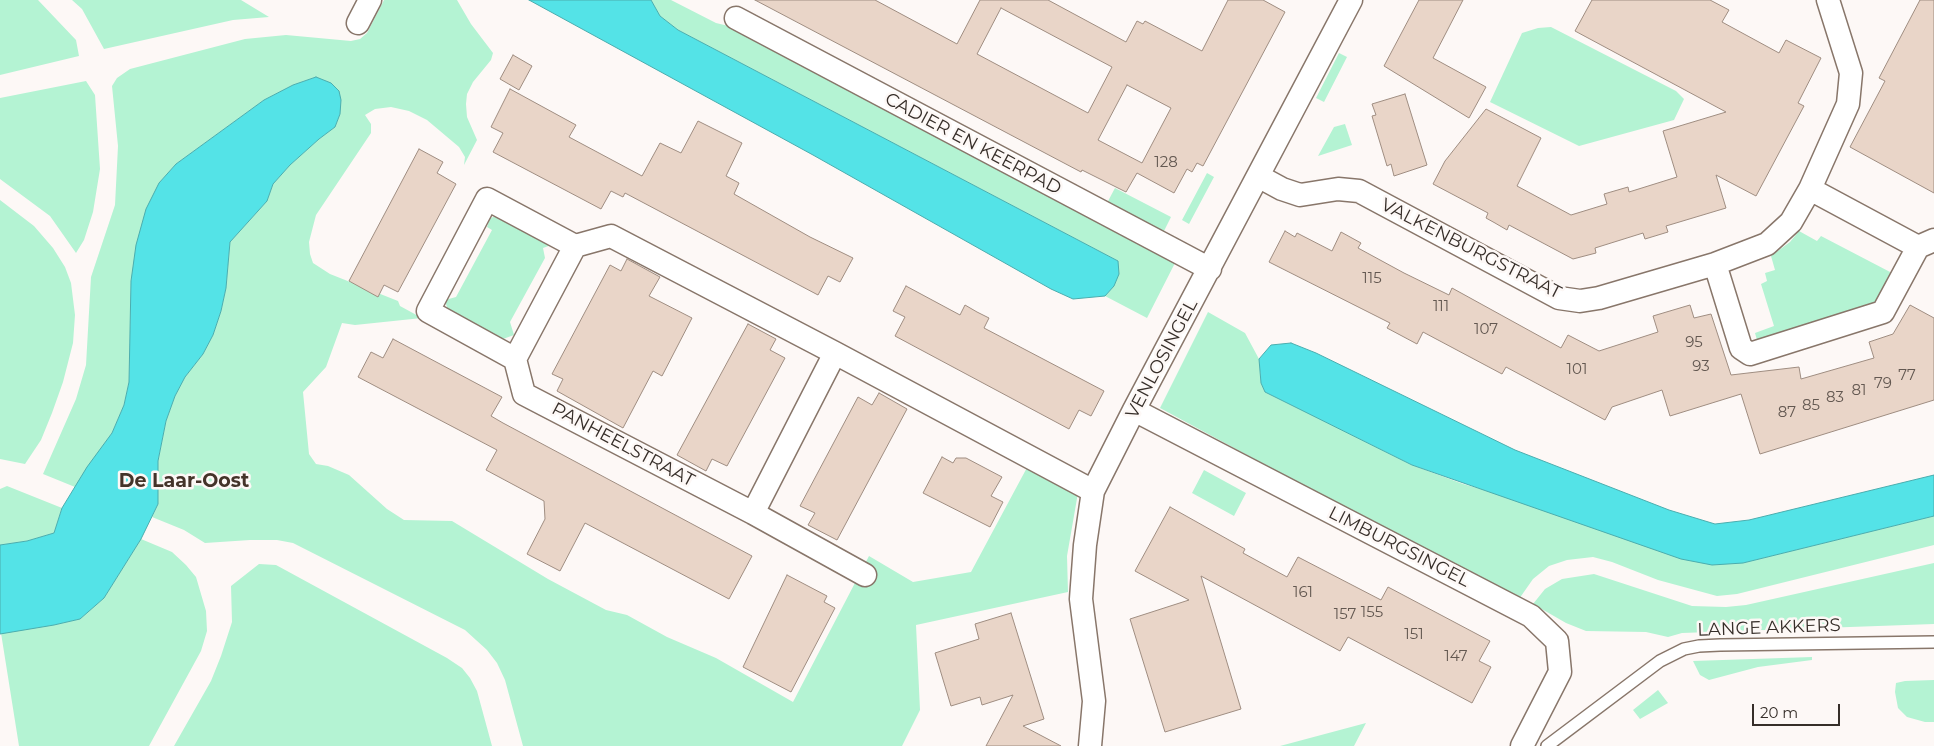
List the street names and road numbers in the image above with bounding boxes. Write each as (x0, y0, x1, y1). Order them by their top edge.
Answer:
street label: CADIER EN KEERPAD (881, 88, 1065, 200)
street label: VALKENBURGSTRAAT (1377, 194, 1565, 304)
street label: VENLOSINGEL (1121, 296, 1203, 422)
street label: PANHEELSTRAAT (548, 398, 698, 492)
street label: LIMBURGSINGEL (1325, 502, 1473, 592)
street label: LANGE AKKERS (1697, 615, 1841, 641)

